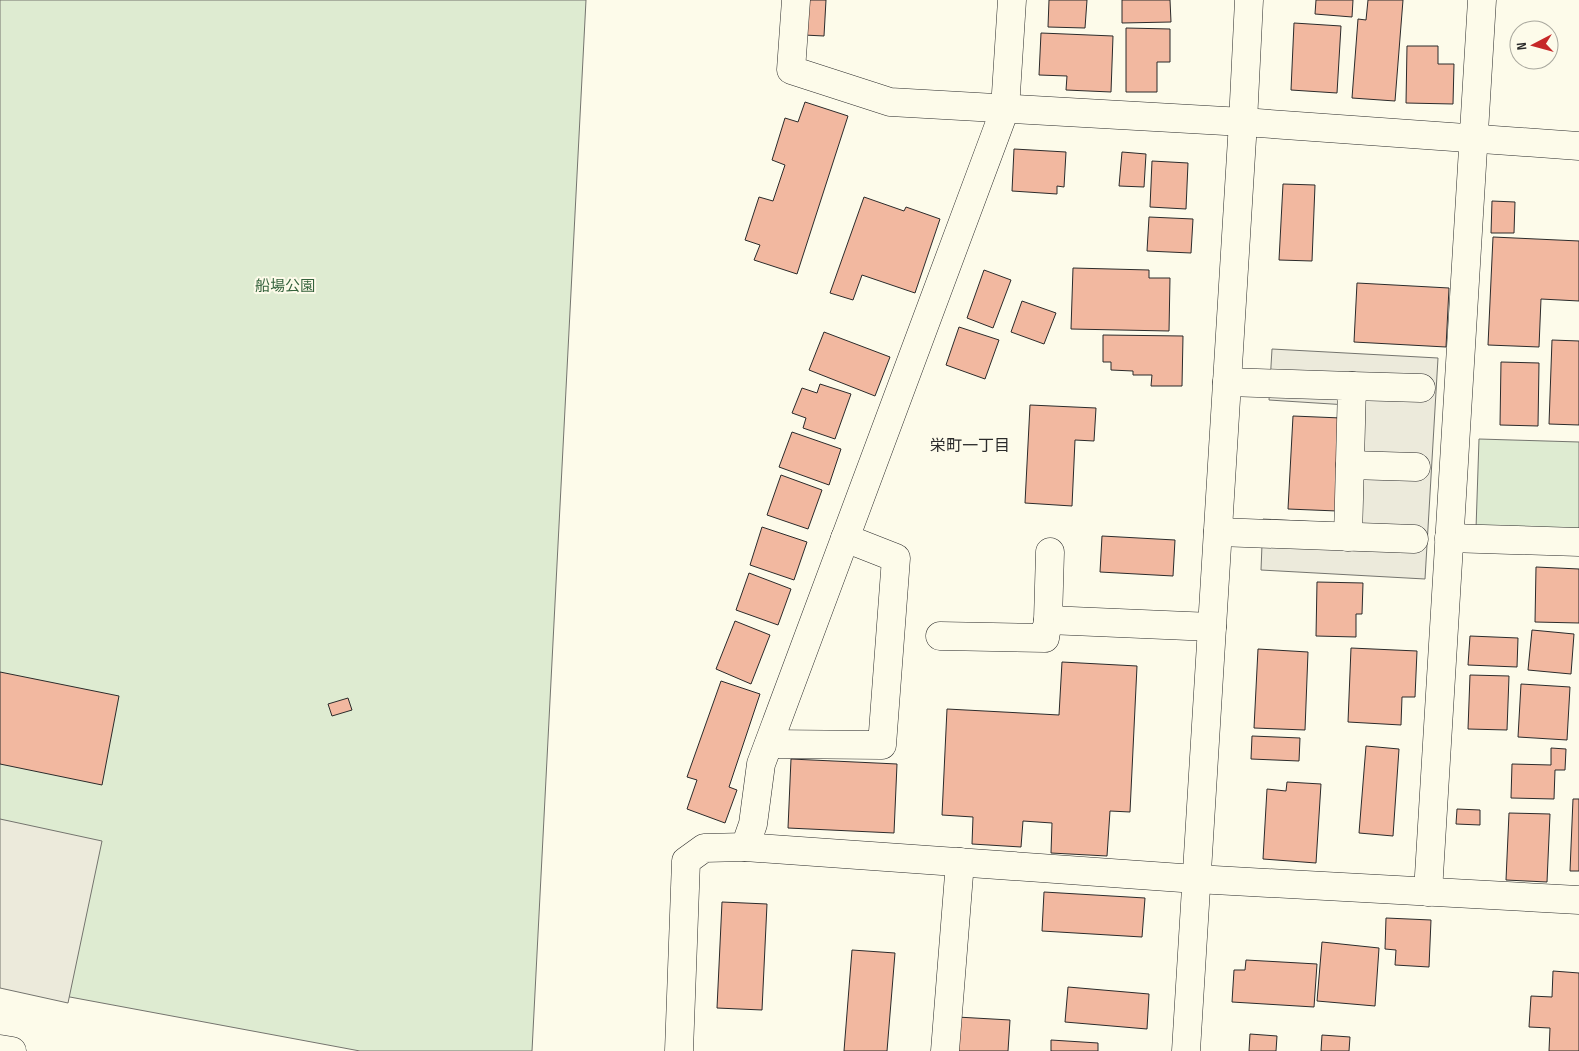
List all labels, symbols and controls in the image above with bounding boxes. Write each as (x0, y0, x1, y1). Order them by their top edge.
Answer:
north arrow (1509, 20, 1559, 70)
text: N (1513, 42, 1530, 51)
park label: 船場公園 (255, 277, 315, 296)
district label: 栄町一丁目 (930, 437, 1010, 456)

